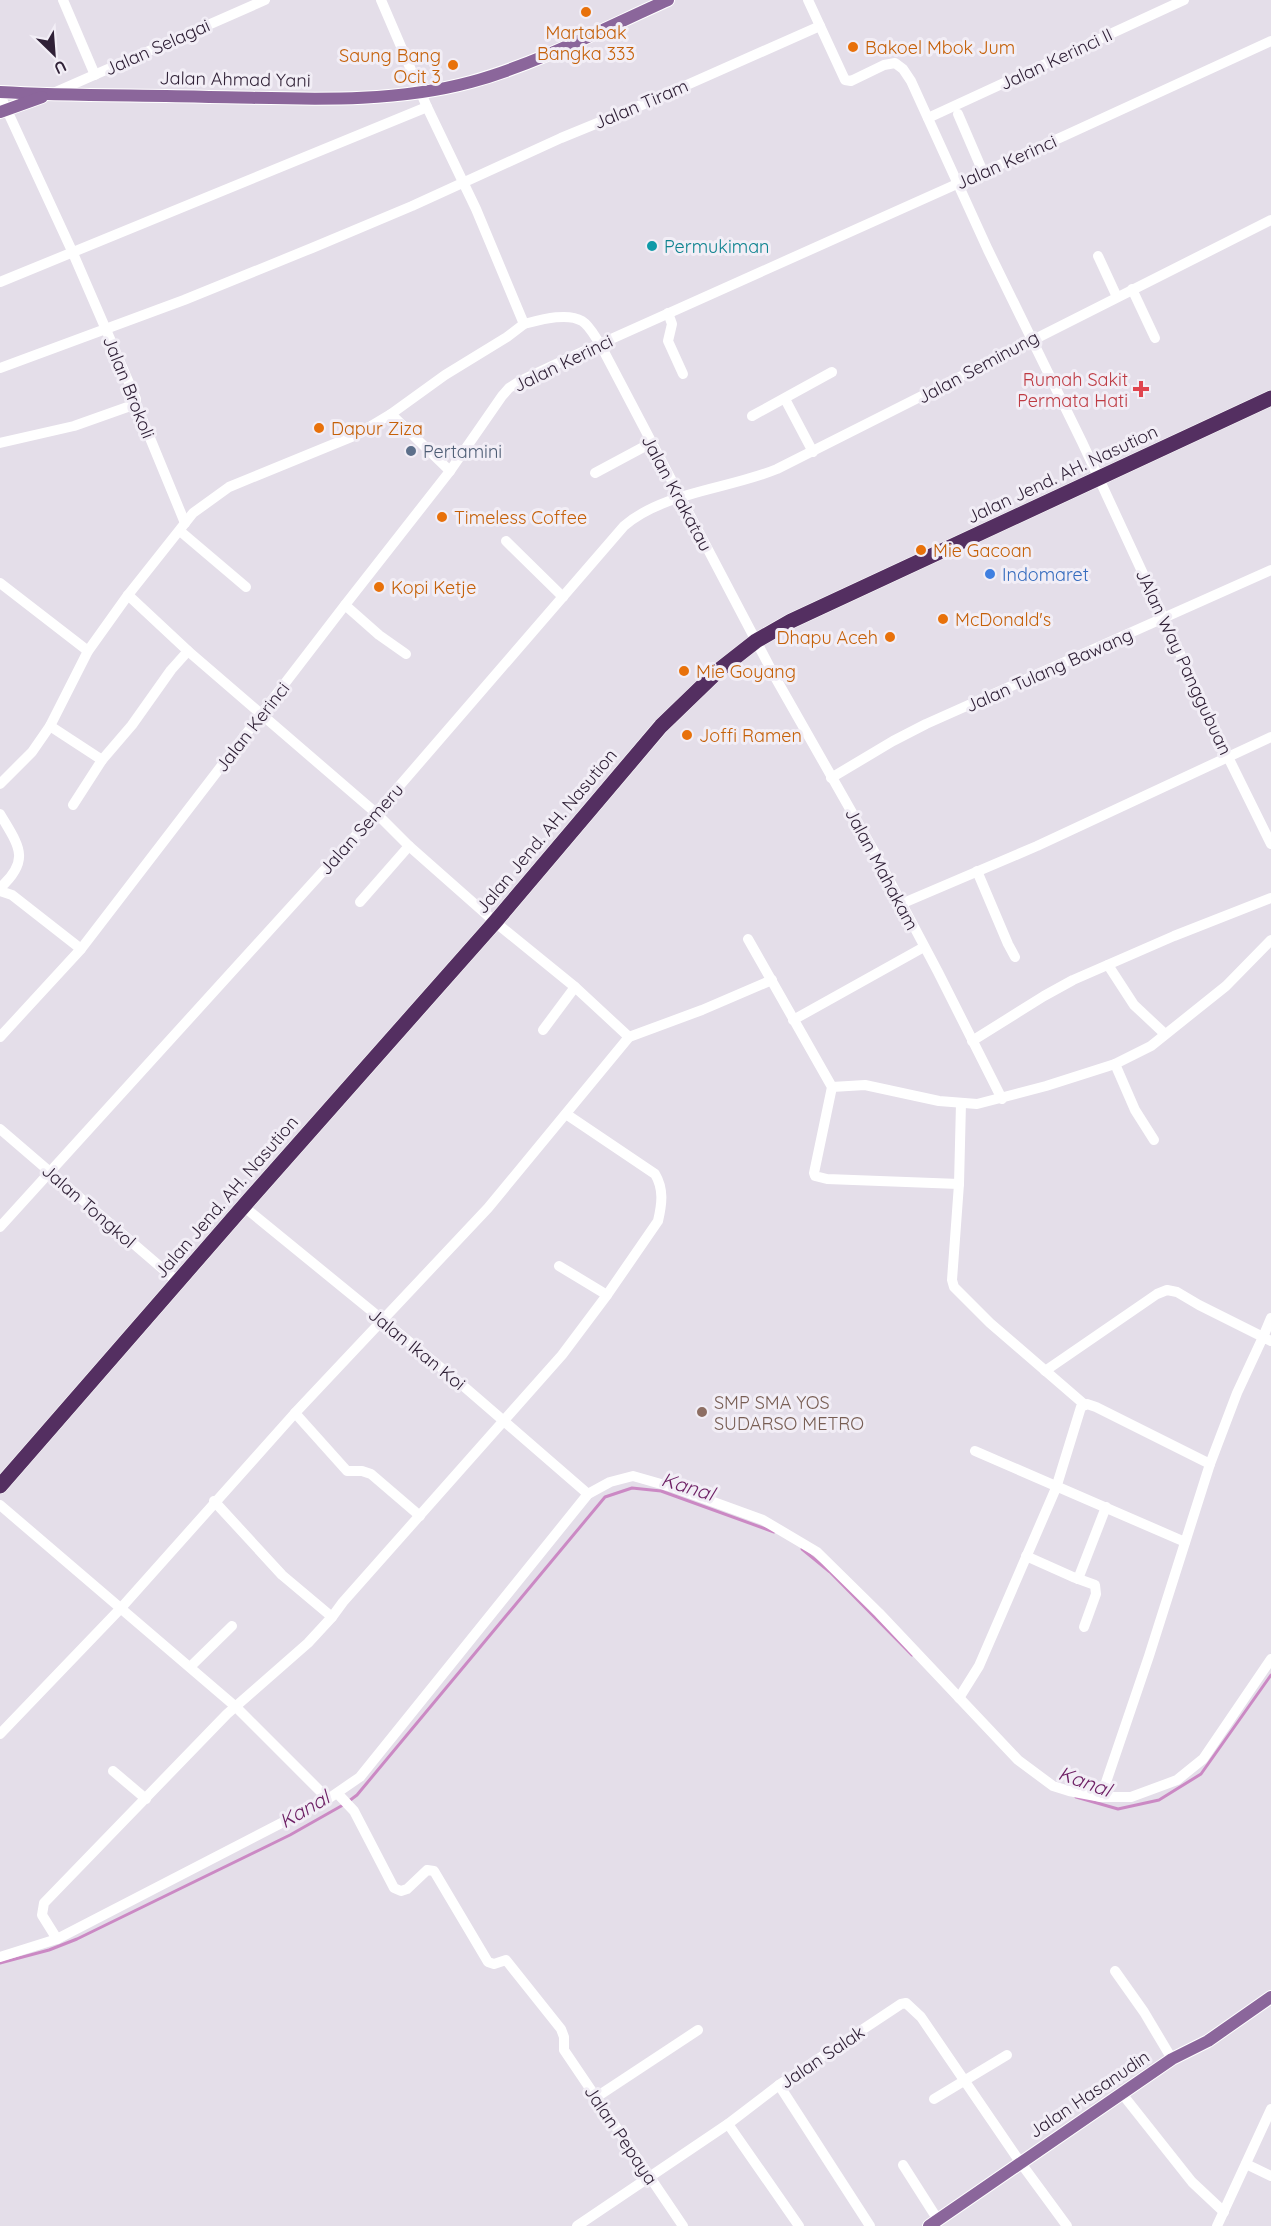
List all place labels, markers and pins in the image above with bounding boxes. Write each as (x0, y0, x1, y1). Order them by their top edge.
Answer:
marker: Martabak Bangka 333 (579, 5, 593, 19)
place label: Martabak Bangka 333 (537, 21, 635, 65)
place label: Bakoel Mbok Jum (865, 36, 1015, 59)
marker: Bakoel Mbok Jum (846, 40, 860, 54)
place label: Saung Bang Ocit 3 (339, 44, 441, 88)
marker: Saung Bang Ocit 3 (446, 58, 460, 72)
place label: Permukiman (664, 235, 770, 258)
marker: Permukiman (645, 239, 659, 253)
place label: Rumah Sakit Permata Hati (1017, 368, 1128, 412)
marker: Rumah Sakit Permata Hati (1132, 380, 1150, 398)
place label: Dapur Ziza (331, 417, 423, 440)
marker: Dapur Ziza (312, 421, 326, 435)
place label: Pertamini (423, 440, 502, 463)
marker: Pertamini (404, 444, 418, 458)
place label: Timeless Coffee (454, 506, 587, 529)
marker: Timeless Coffee (435, 510, 449, 524)
place label: Mie Gacoan (933, 539, 1032, 562)
marker: Mie Gacoan (914, 543, 928, 557)
place label: Indomaret (1002, 563, 1089, 586)
marker: Indomaret (983, 567, 997, 581)
place label: Kopi Ketje (391, 576, 476, 599)
marker: Kopi Ketje (372, 580, 386, 594)
place label: McDonald's (955, 608, 1051, 631)
marker: McDonald's (936, 612, 950, 626)
place label: Dhapu Aceh (776, 626, 878, 649)
marker: Dhapu Aceh (883, 630, 897, 644)
place label: Mie Goyang (696, 660, 796, 683)
marker: Mie Goyang (677, 664, 691, 678)
place label: Joffi Ramen (699, 724, 802, 747)
marker: Joffi Ramen (680, 728, 694, 742)
place label: SMP SMA YOS SUDARSO METRO (714, 1391, 864, 1435)
marker: SMP SMA YOS SUDARSO METRO (695, 1405, 709, 1419)

